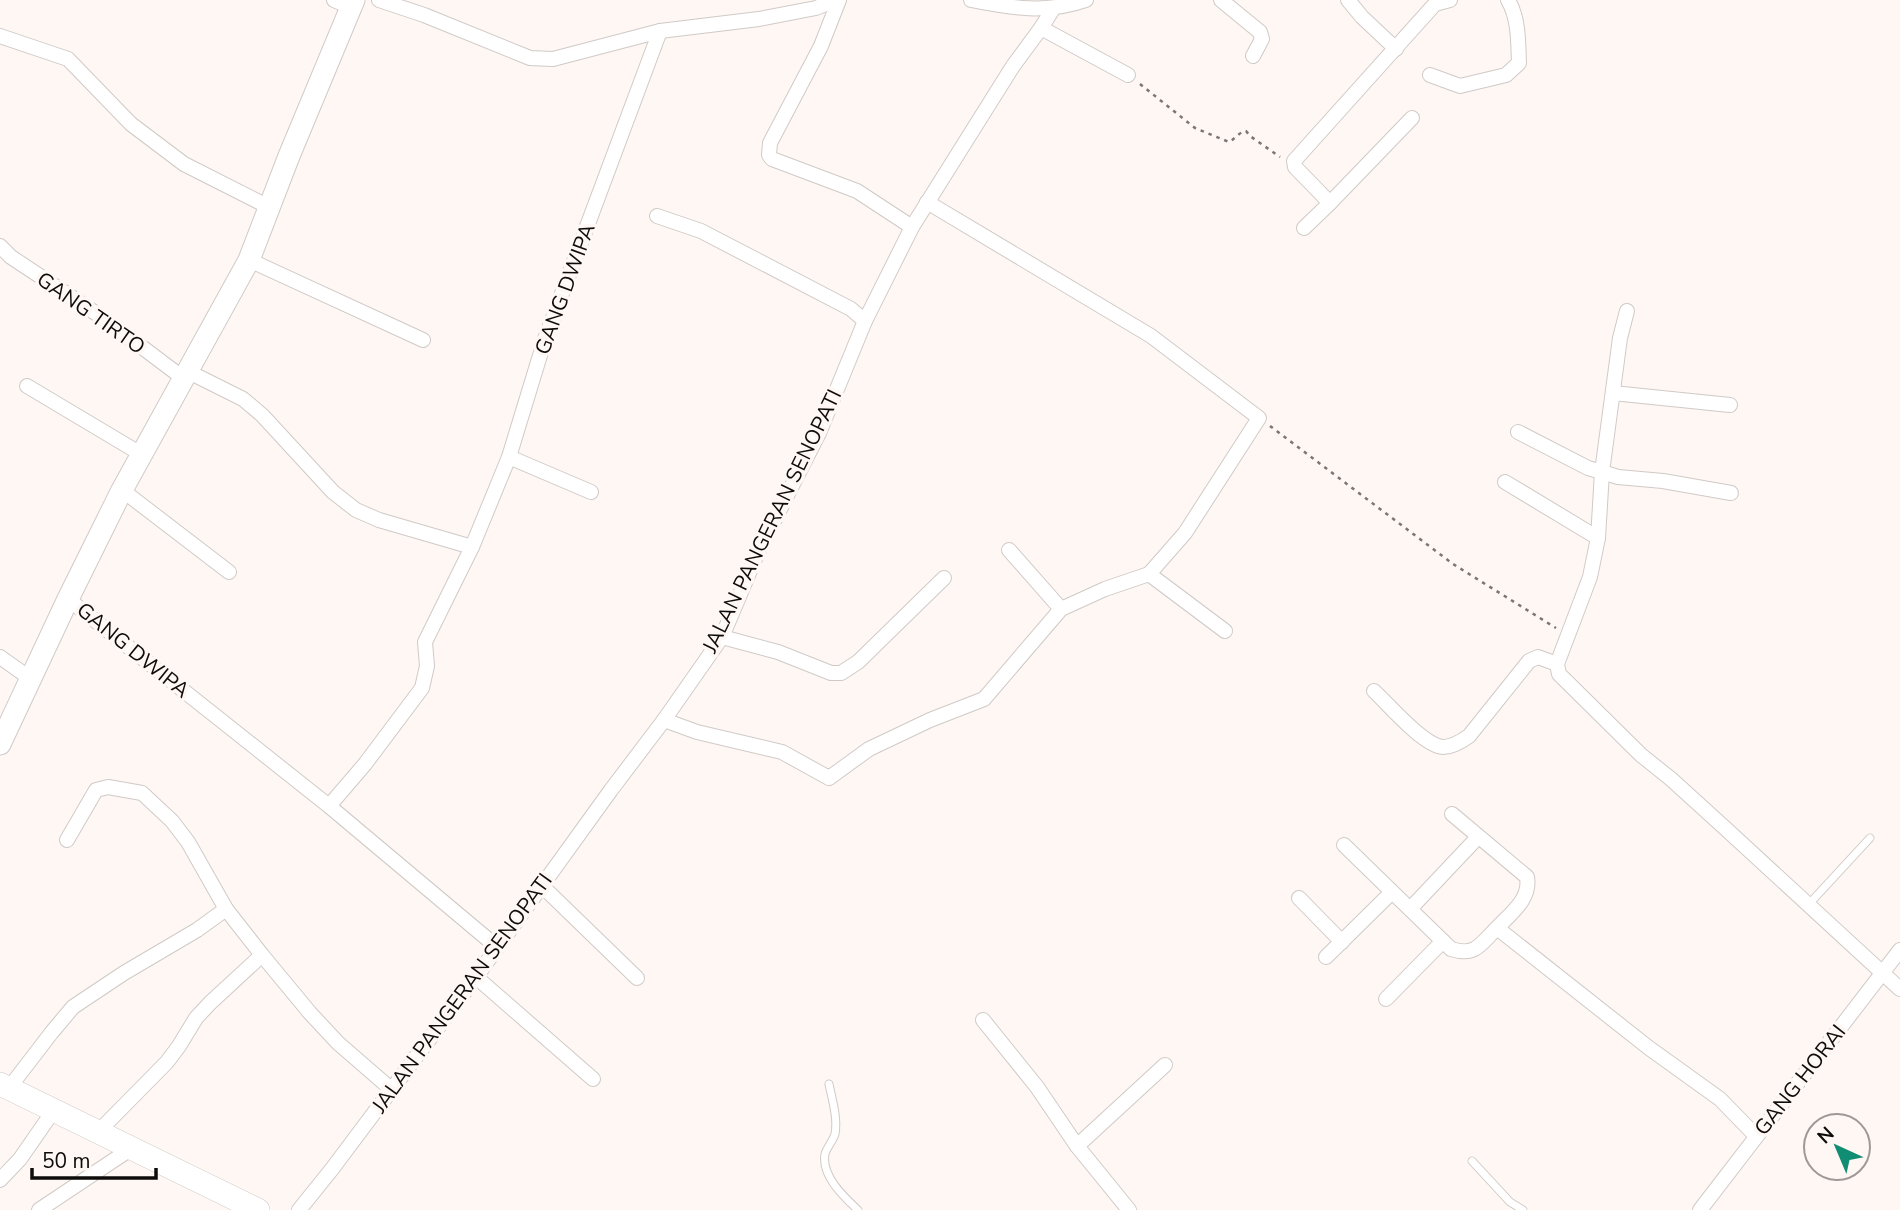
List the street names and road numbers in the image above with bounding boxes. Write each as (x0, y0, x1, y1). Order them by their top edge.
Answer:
street label: GANG DWIPA (528, 220, 602, 358)
street label: GANG TIRTO (31, 265, 151, 361)
street label: JALAN PANGERAN SENOPATI (695, 385, 848, 658)
street label: GANG DWIPA (71, 596, 195, 704)
street label: JALAN PANGERAN SENOPATI (365, 868, 559, 1119)
street label: GANG HORAI (1749, 1020, 1851, 1140)

